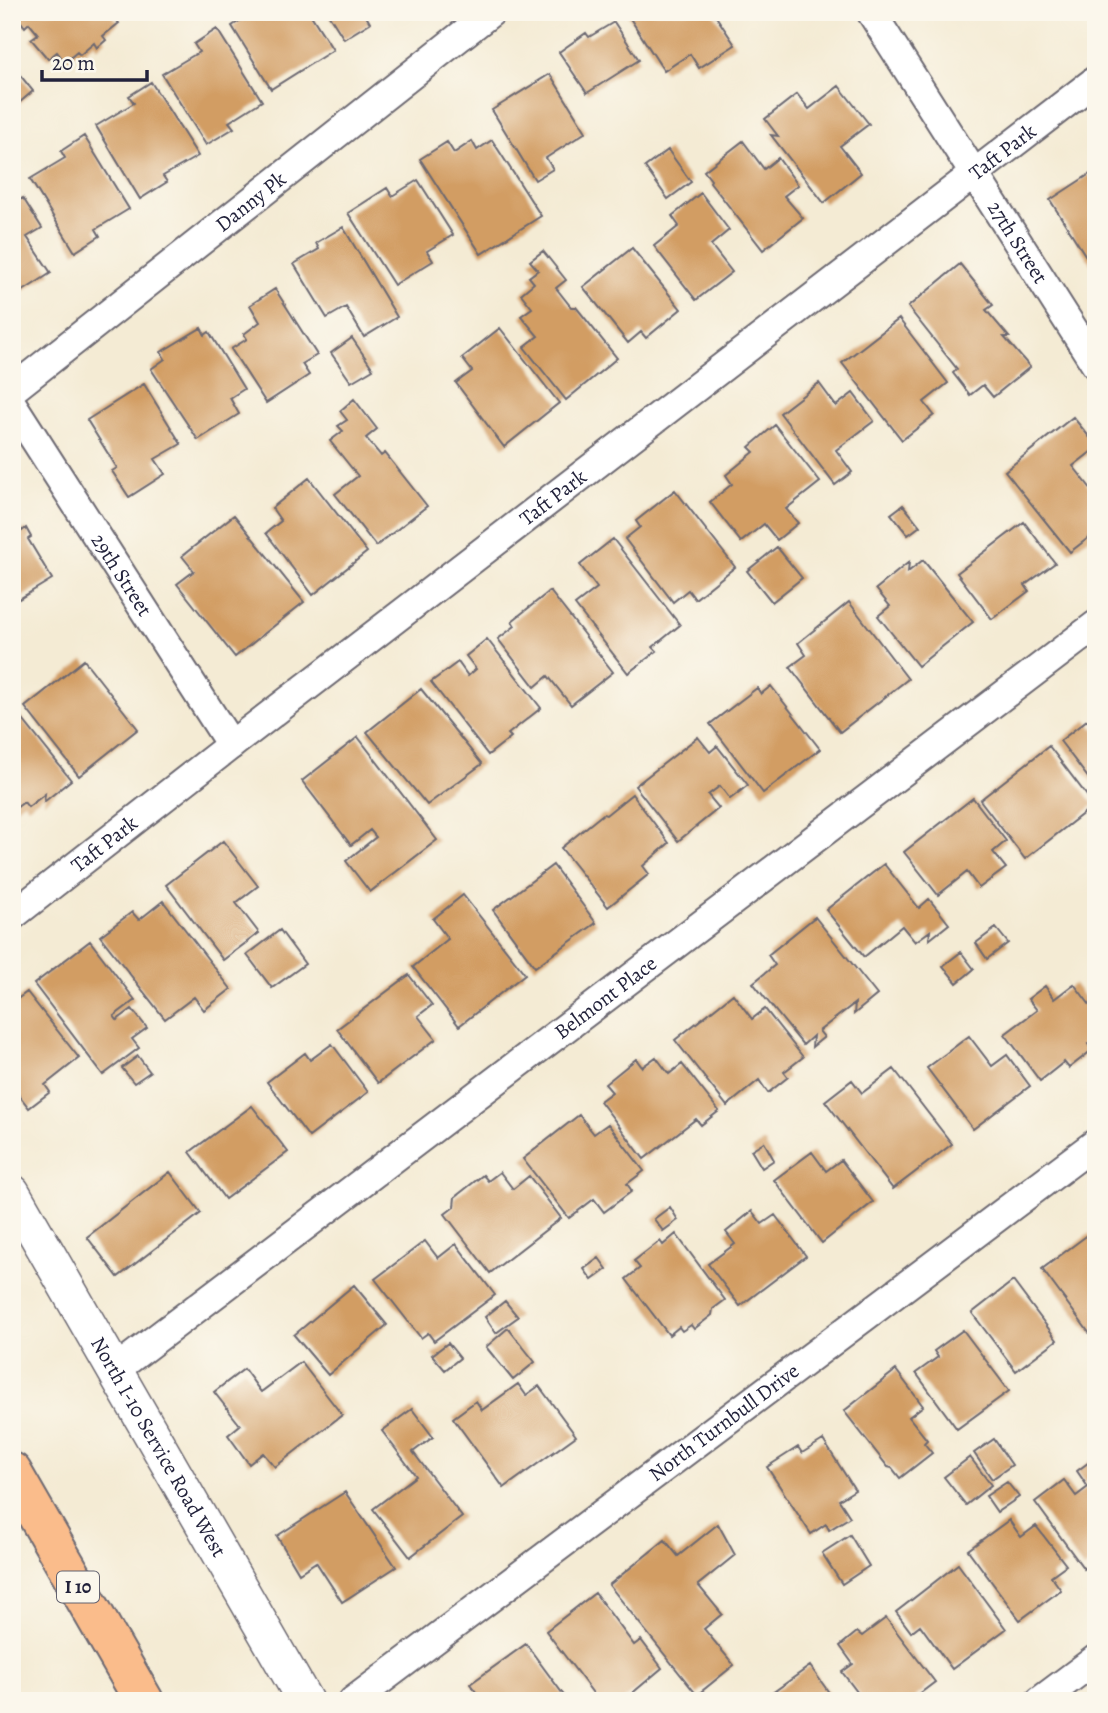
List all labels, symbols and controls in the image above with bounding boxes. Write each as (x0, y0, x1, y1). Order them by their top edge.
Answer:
scale bar (42, 38, 147, 82)
text: 20 m (52, 49, 95, 77)
street label: Taft Park (963, 117, 1042, 187)
street label: Danny Pk (209, 165, 292, 238)
street label: 27th Street (981, 196, 1055, 289)
street label: Taft Park (514, 462, 593, 532)
street label: 29th Street (85, 528, 159, 622)
street label: Taft Park (65, 809, 144, 879)
street label: Belmont Place (549, 949, 663, 1045)
street label: North I-10 Service Road West (84, 1332, 233, 1562)
street label: North Turnbull Drive (643, 1357, 805, 1488)
road number: I 10 (57, 1572, 99, 1602)

